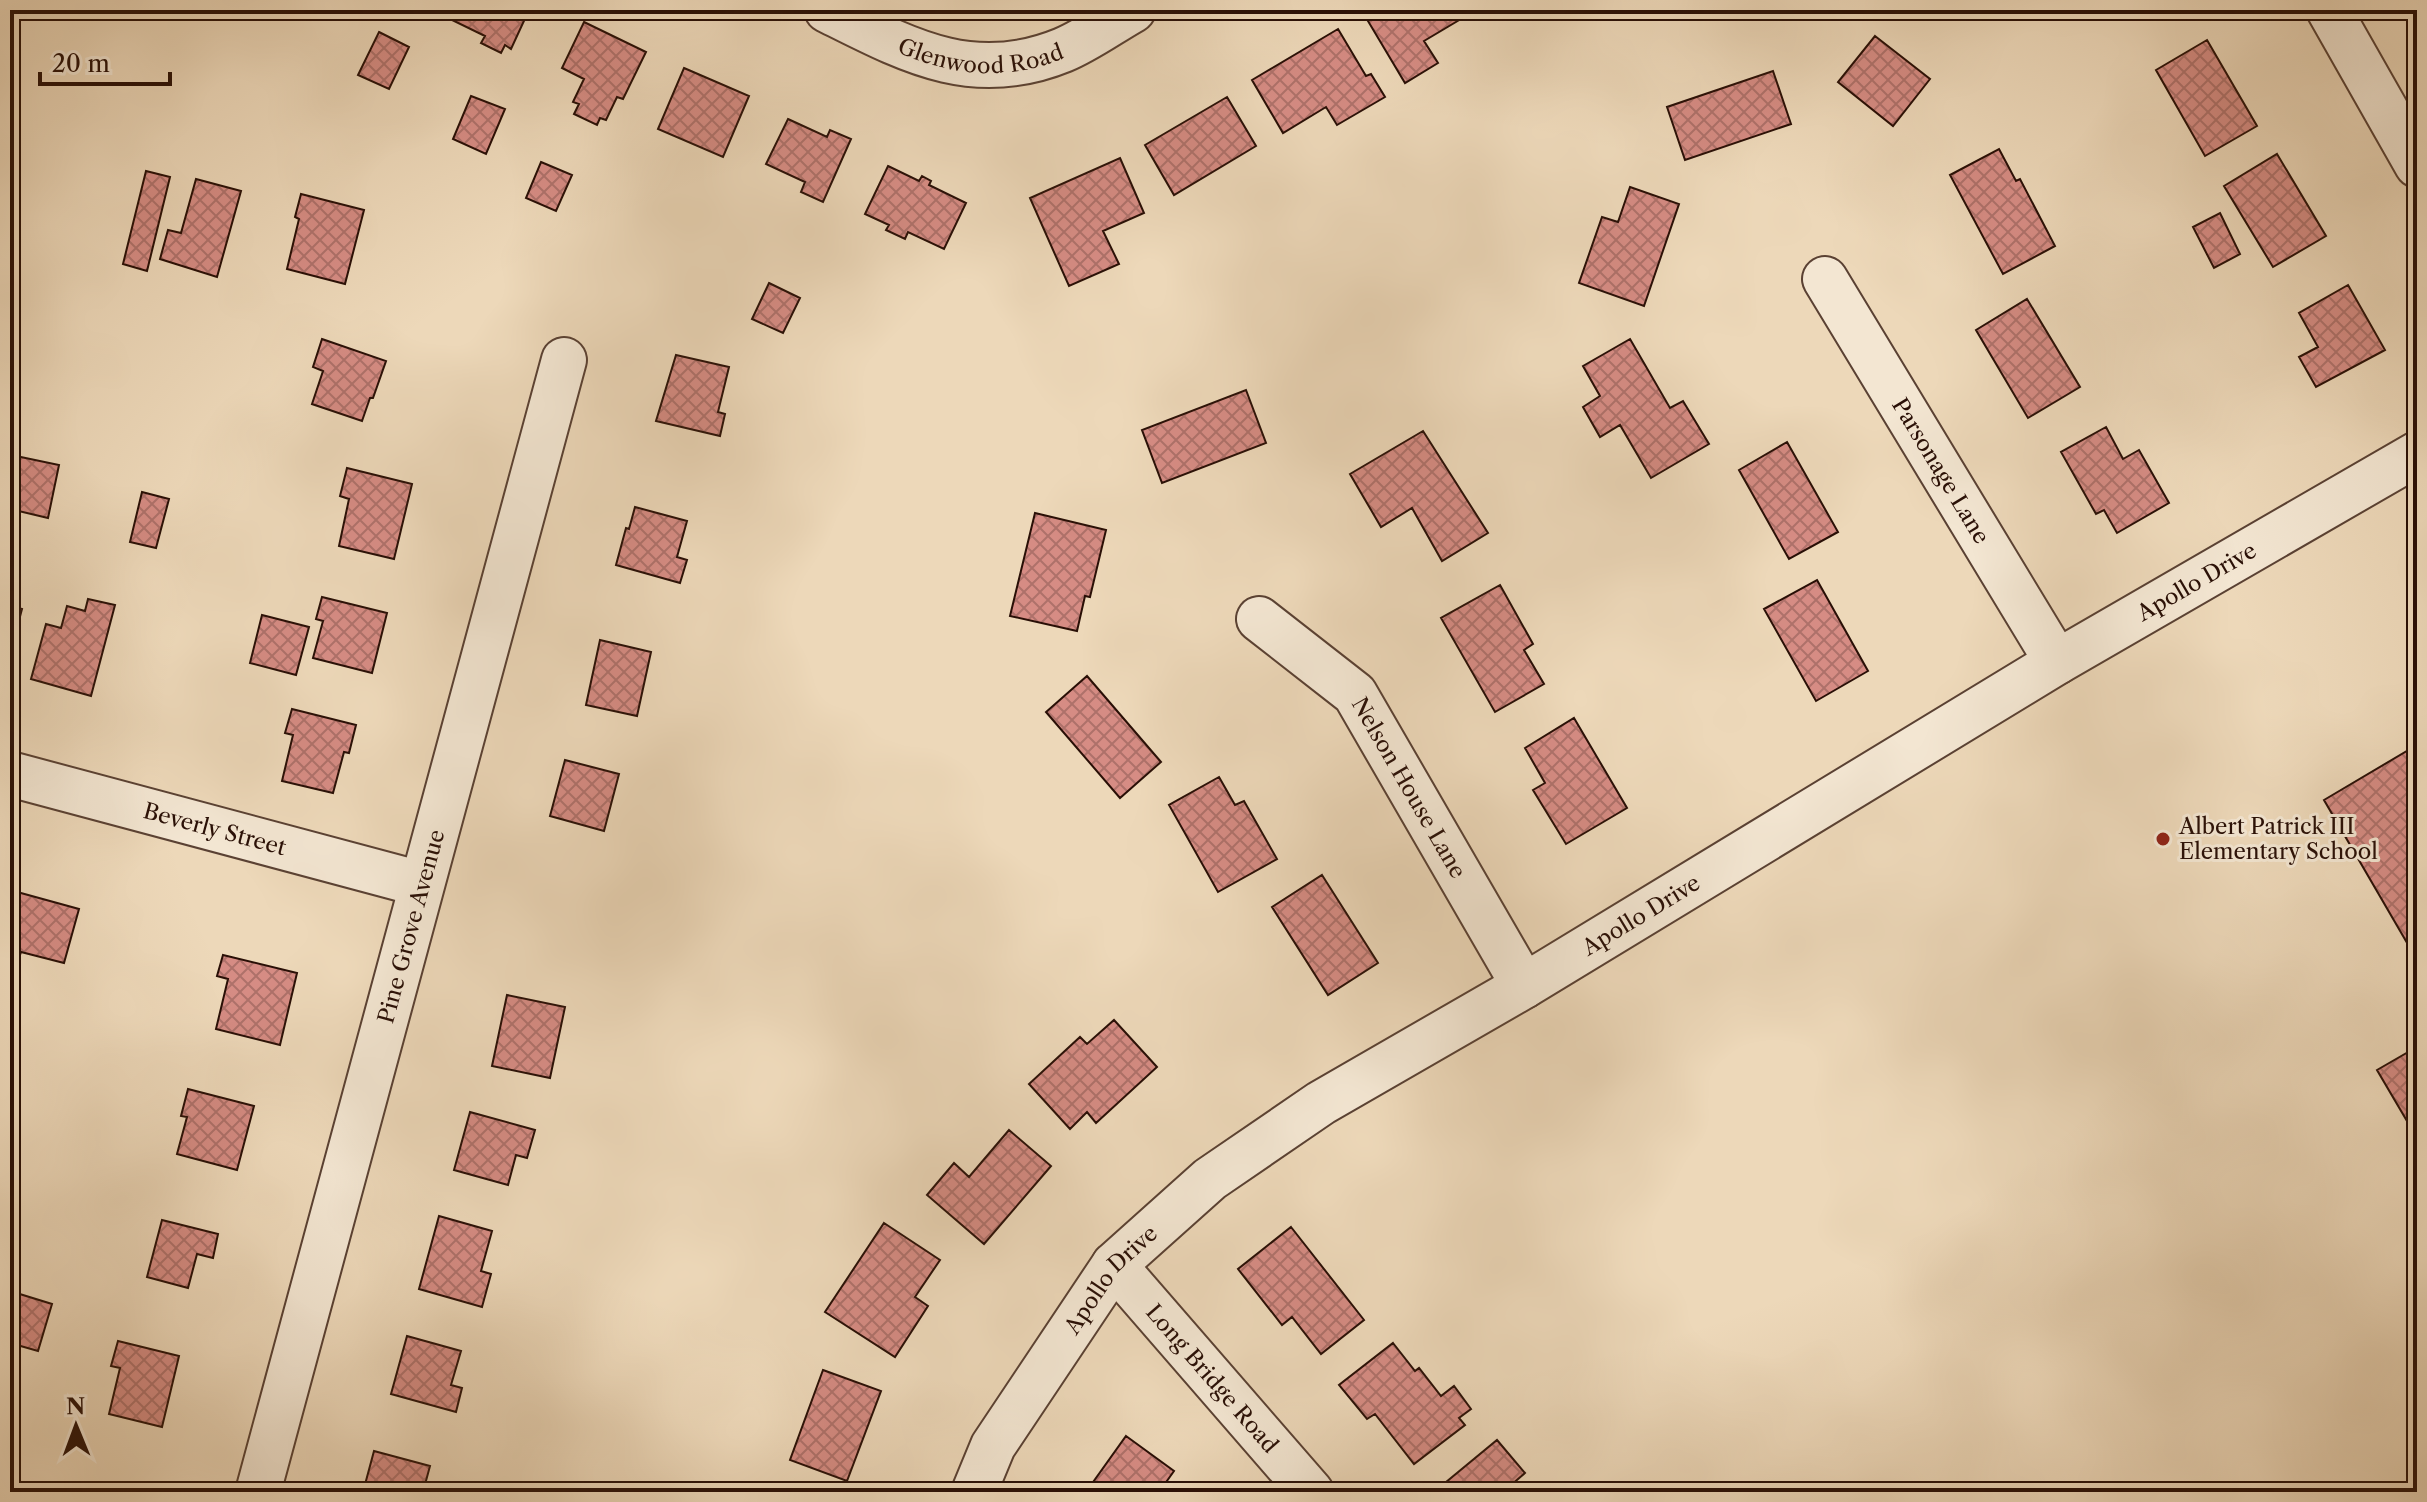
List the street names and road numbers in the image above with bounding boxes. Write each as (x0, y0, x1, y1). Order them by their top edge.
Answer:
street label: Glenwood Road (894, 32, 1067, 79)
street label: Parsonage Lane (1886, 393, 1995, 549)
street label: Apollo Drive (2131, 537, 2261, 627)
street label: Nelson House Lane (1346, 693, 1472, 883)
street label: Beverly Street (140, 797, 289, 861)
street label: Pine Grove Avenue (372, 827, 450, 1026)
street label: Apollo Drive (1576, 869, 1705, 962)
street label: Apollo Drive (1058, 1220, 1163, 1340)
street label: Long Bridge Road (1140, 1299, 1284, 1458)

